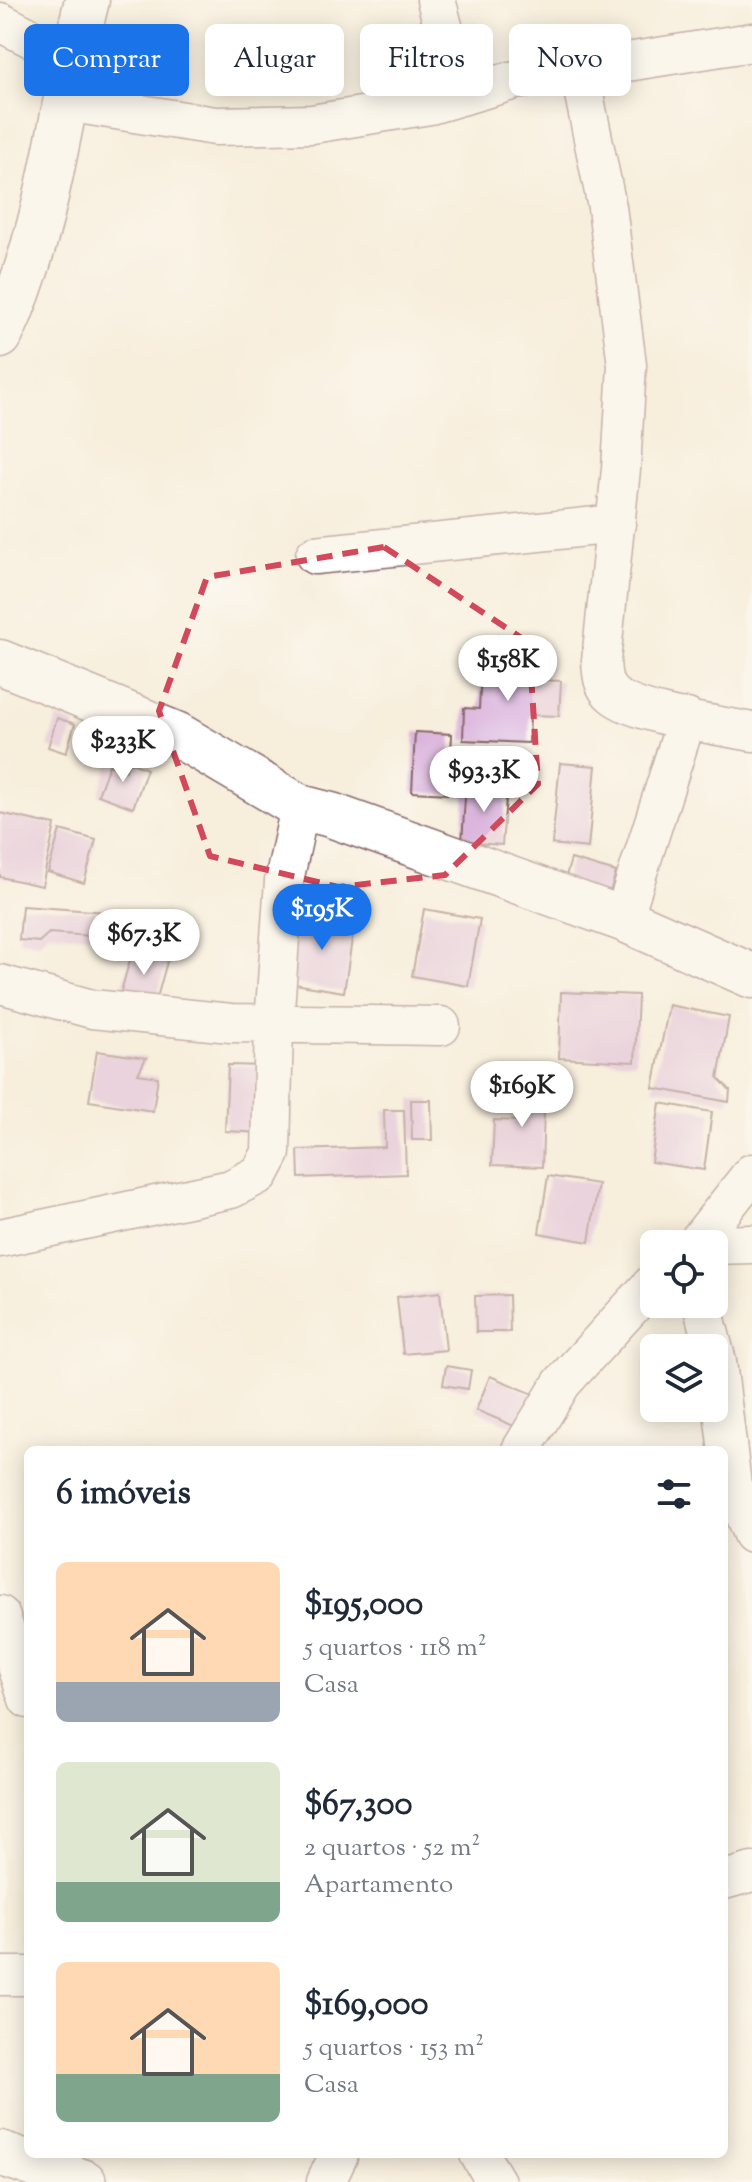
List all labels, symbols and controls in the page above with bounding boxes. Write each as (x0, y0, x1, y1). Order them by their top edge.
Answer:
chip: Comprar (24, 24, 189, 96)
chip: Alugar (205, 24, 344, 96)
chip: Filtros (360, 24, 493, 96)
chip: Novo (509, 24, 631, 96)
pin: $158K (452, 635, 564, 703)
text: $158K (476, 642, 540, 679)
pin: $233K (67, 716, 179, 784)
text: $233K (90, 723, 156, 760)
pin: $93.3K (419, 746, 549, 814)
text: $93.3K (448, 753, 520, 790)
pin: $195K (266, 884, 378, 952)
text: $195K (290, 891, 354, 928)
pin: $67.3K (79, 909, 209, 977)
text: $67.3K (107, 916, 181, 953)
pin: $169K (466, 1061, 578, 1129)
text: $169K (488, 1068, 556, 1105)
map controls (640, 1230, 728, 1422)
button: locate (640, 1230, 728, 1318)
button: layers (640, 1334, 728, 1422)
text: 6 imóveis (56, 1470, 191, 1519)
icon: filters (652, 1472, 696, 1516)
text: $195,000 (304, 1581, 423, 1630)
icon: home (120, 1594, 216, 1690)
text: 5 quartos · 118 m² (304, 1630, 487, 1667)
text: Casa (304, 1667, 359, 1704)
text: $67,300 (304, 1781, 412, 1830)
icon: home (120, 1794, 216, 1890)
text: 2 quartos · 52 m² (304, 1830, 480, 1867)
text: Apartamento (304, 1867, 453, 1904)
text: $169,000 (304, 1981, 429, 2030)
icon: home (120, 1994, 216, 2090)
text: 5 quartos · 153 m² (304, 2030, 484, 2067)
text: Casa (304, 2067, 359, 2104)

